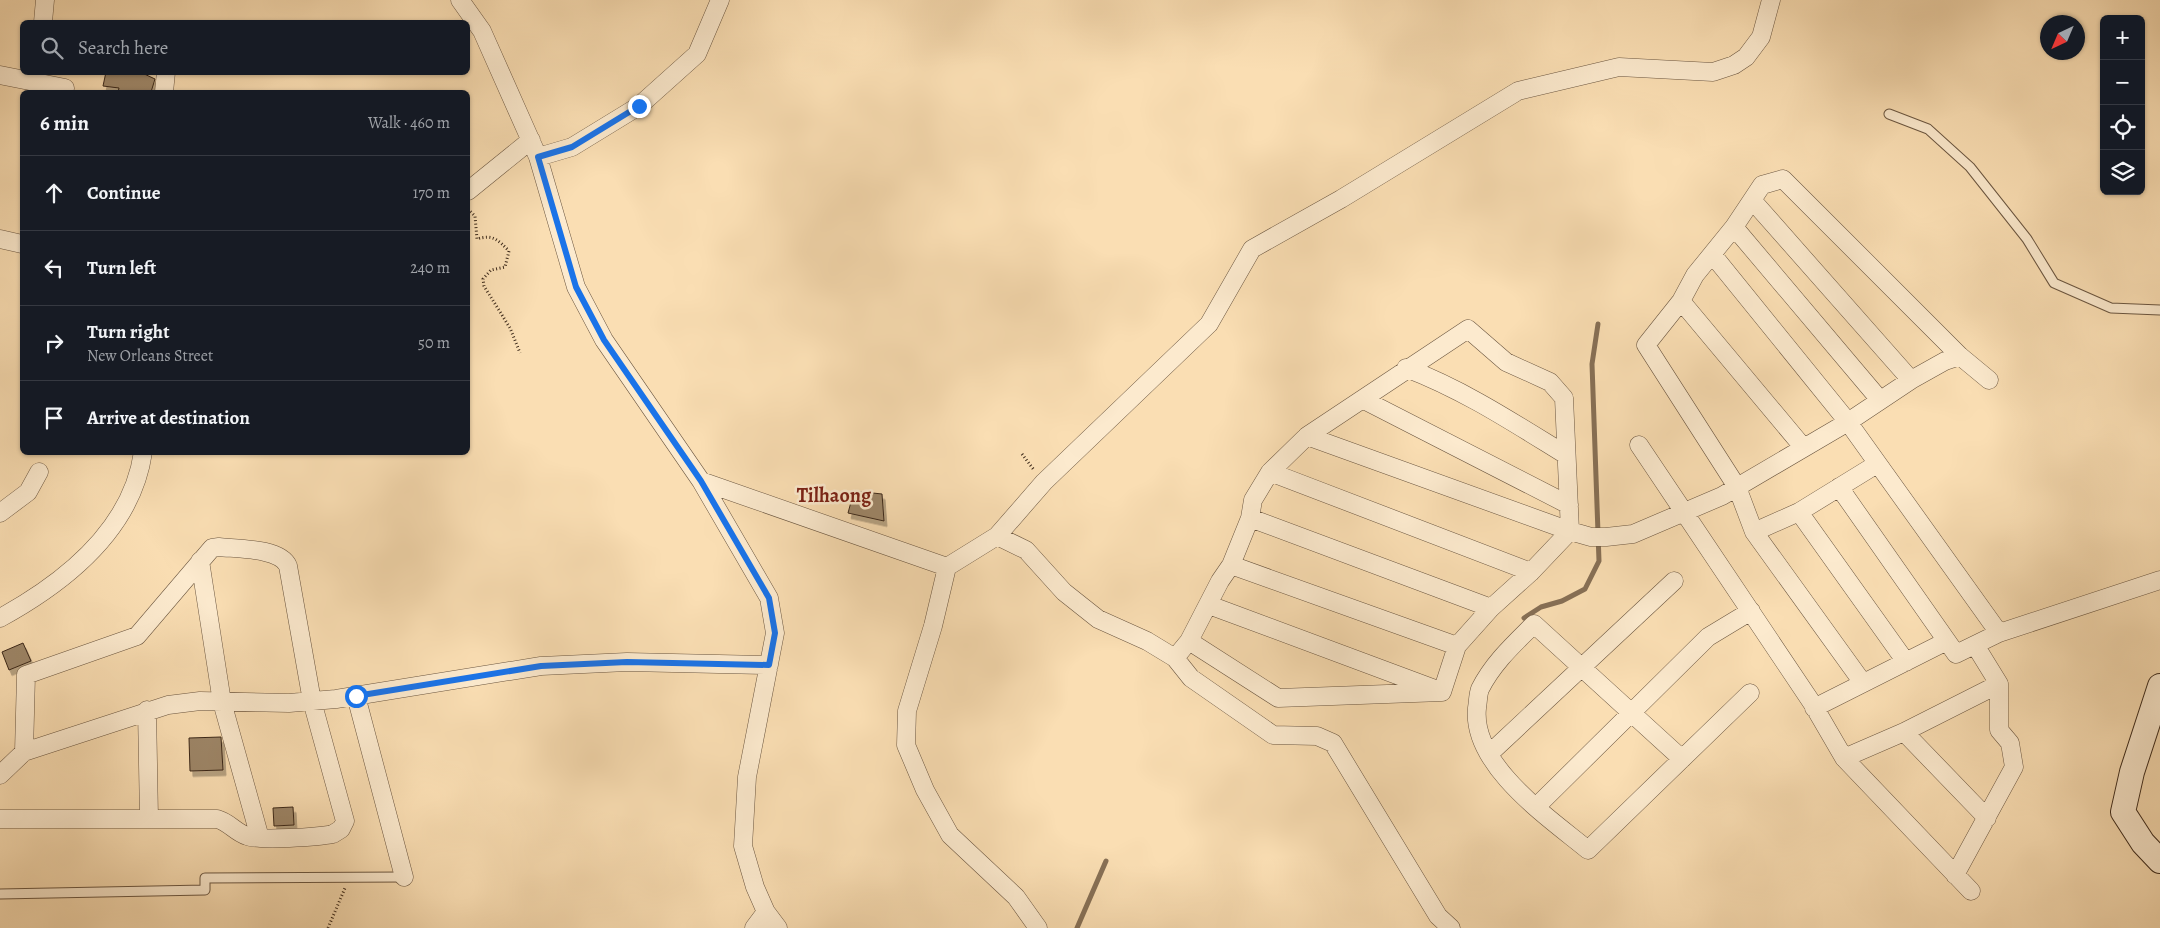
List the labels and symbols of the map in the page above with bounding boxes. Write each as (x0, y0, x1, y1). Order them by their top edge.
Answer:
north arrow (2040, 15, 2085, 60)
route end (628, 95, 651, 118)
district label: Tilhaong (797, 482, 872, 509)
route start (345, 685, 368, 708)

